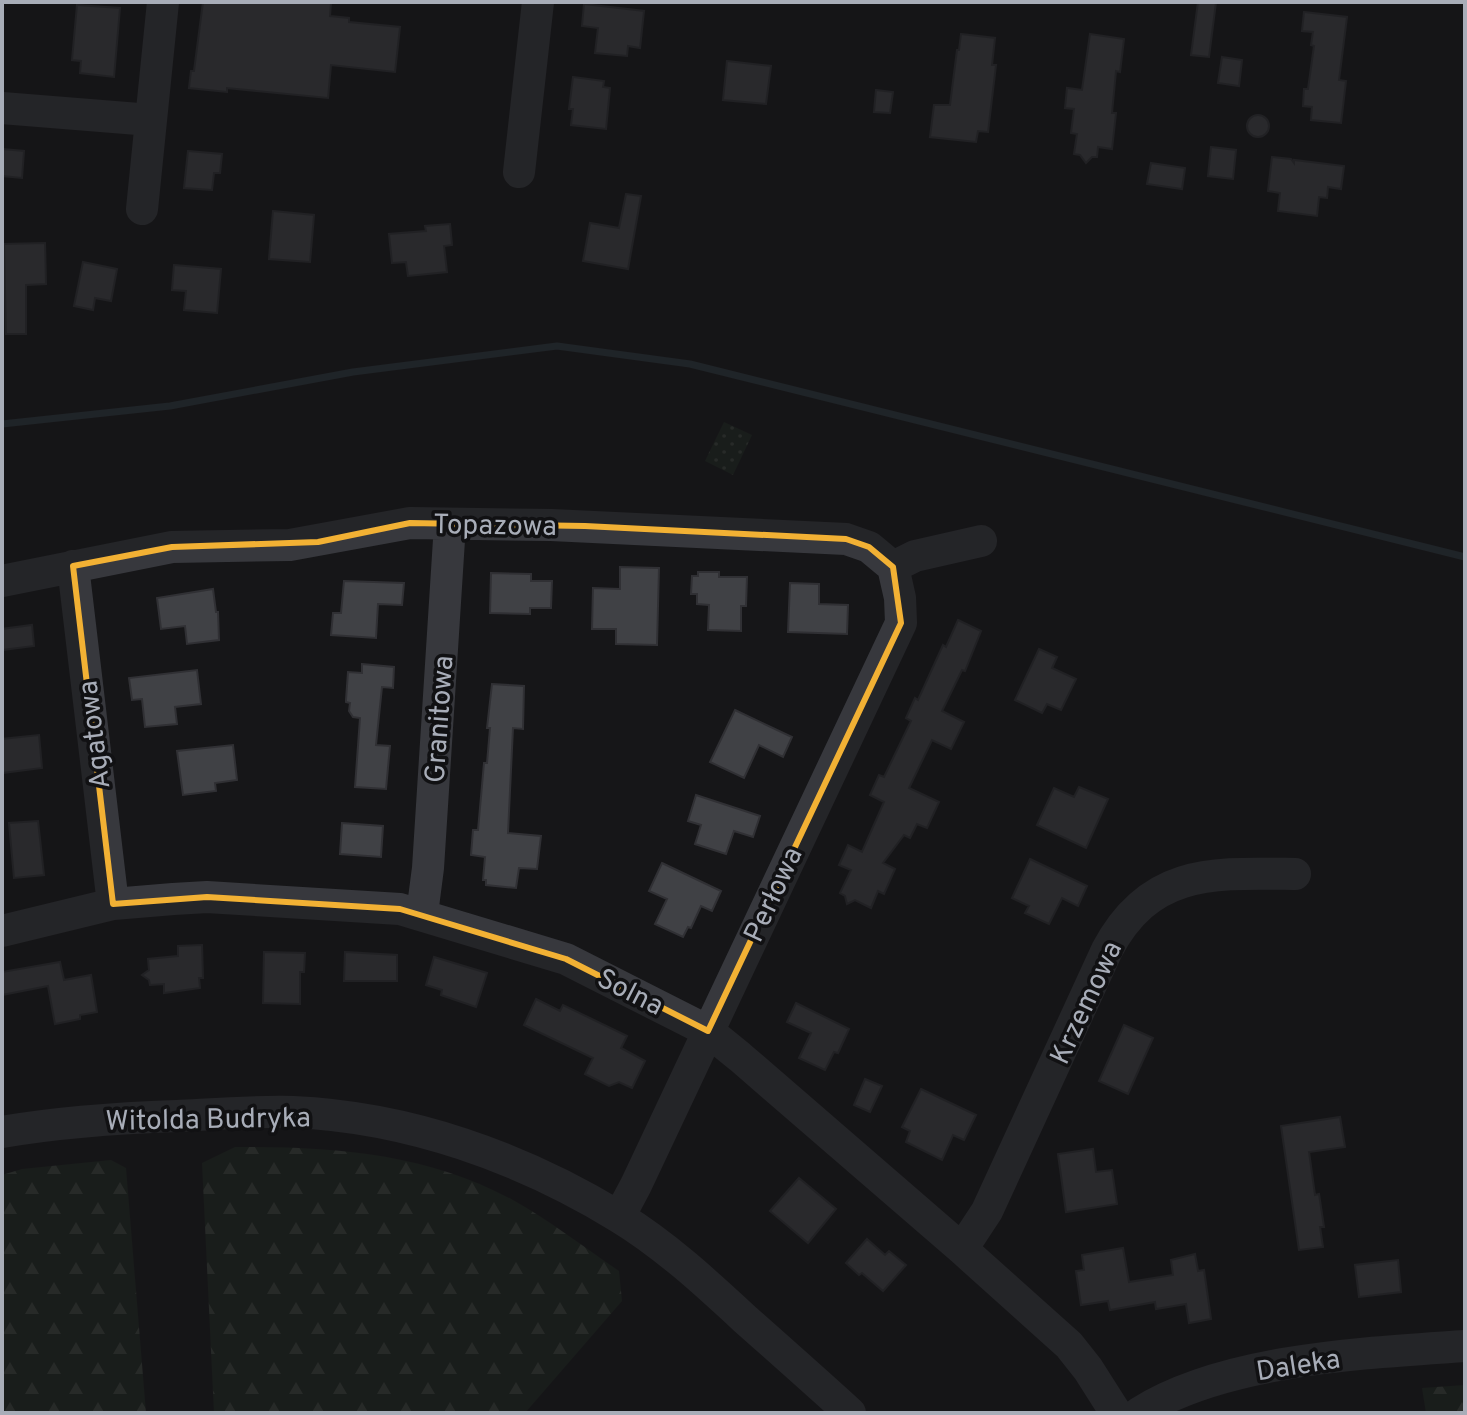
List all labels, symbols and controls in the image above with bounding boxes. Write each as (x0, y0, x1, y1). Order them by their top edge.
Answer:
street label: Topazowa (433, 508, 557, 546)
street label: Granitowa (419, 654, 463, 784)
street label: Agatowa (71, 678, 120, 791)
street label: Perłowa (737, 842, 812, 949)
street label: Krzemowa (1043, 936, 1132, 1071)
street label: Solna (590, 962, 669, 1026)
street label: Witolda Budryka (105, 1101, 311, 1141)
street label: Daleka (1254, 1343, 1343, 1391)

